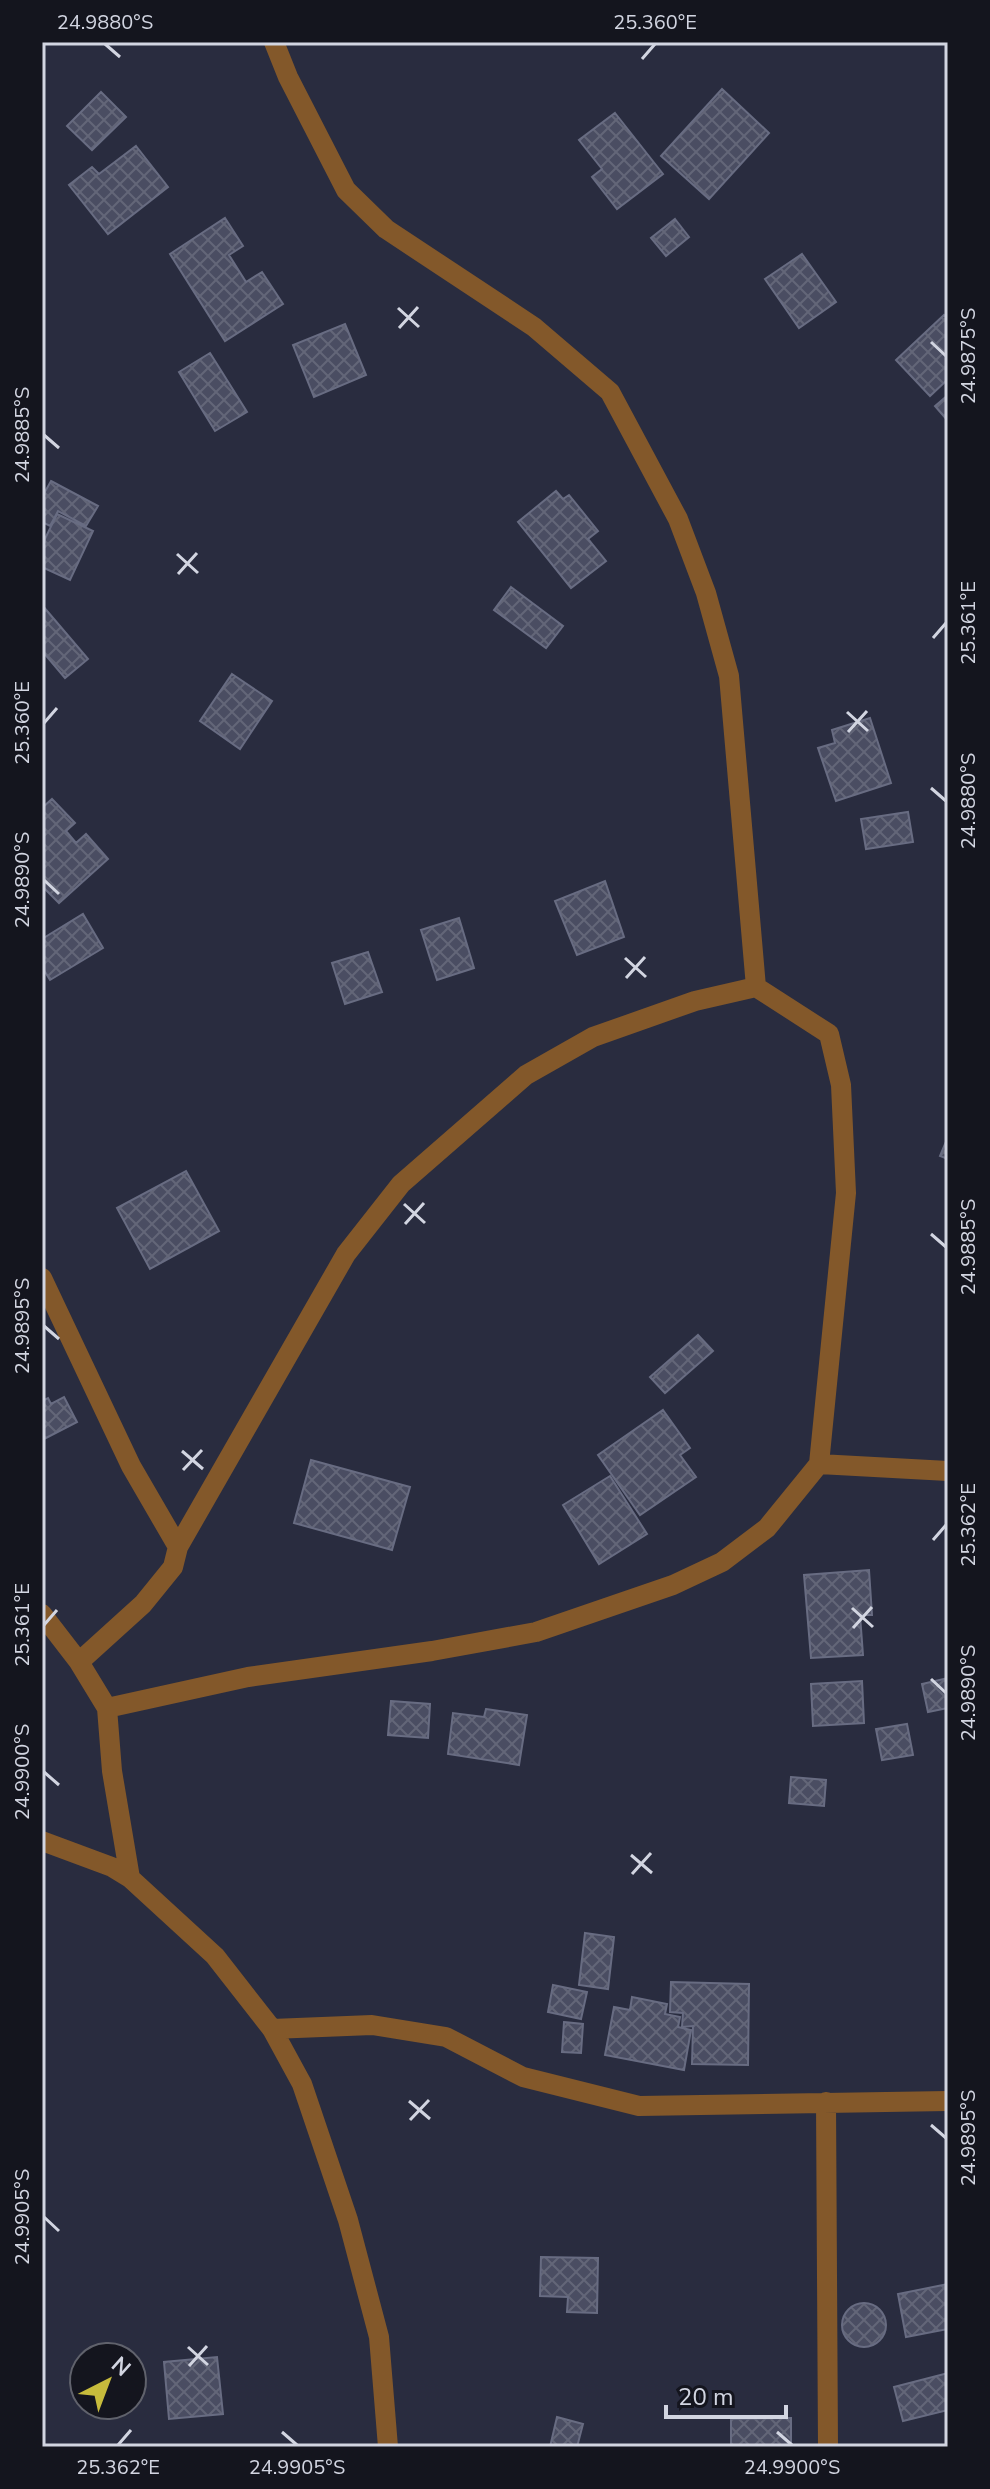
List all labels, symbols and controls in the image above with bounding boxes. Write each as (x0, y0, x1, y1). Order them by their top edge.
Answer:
text: 24.9880°S (57, 9, 153, 36)
text: 25.360°E (613, 9, 697, 36)
text: 24.9875°S (955, 308, 982, 404)
text: 24.9885°S (9, 387, 36, 483)
text: 25.361°E (955, 581, 982, 665)
text: 25.360°E (9, 681, 36, 765)
text: 24.9880°S (955, 753, 982, 849)
text: 24.9890°S (9, 832, 36, 928)
text: 24.9885°S (955, 1199, 982, 1295)
text: 24.9895°S (9, 1278, 36, 1374)
text: 25.362°E (955, 1483, 982, 1567)
text: 25.361°E (9, 1583, 36, 1667)
text: 24.9890°S (955, 1645, 982, 1741)
text: 24.9900°S (9, 1724, 36, 1820)
text: 24.9895°S (955, 2090, 982, 2186)
text: 24.9905°S (9, 2169, 36, 2265)
north arrow (68, 2341, 148, 2421)
text: N (105, 2350, 137, 2384)
scale bar (666, 2369, 786, 2419)
text: 20 m (678, 2381, 734, 2413)
text: 25.362°E (76, 2454, 160, 2481)
text: 24.9905°S (249, 2454, 345, 2481)
text: 24.9900°S (744, 2454, 840, 2481)

